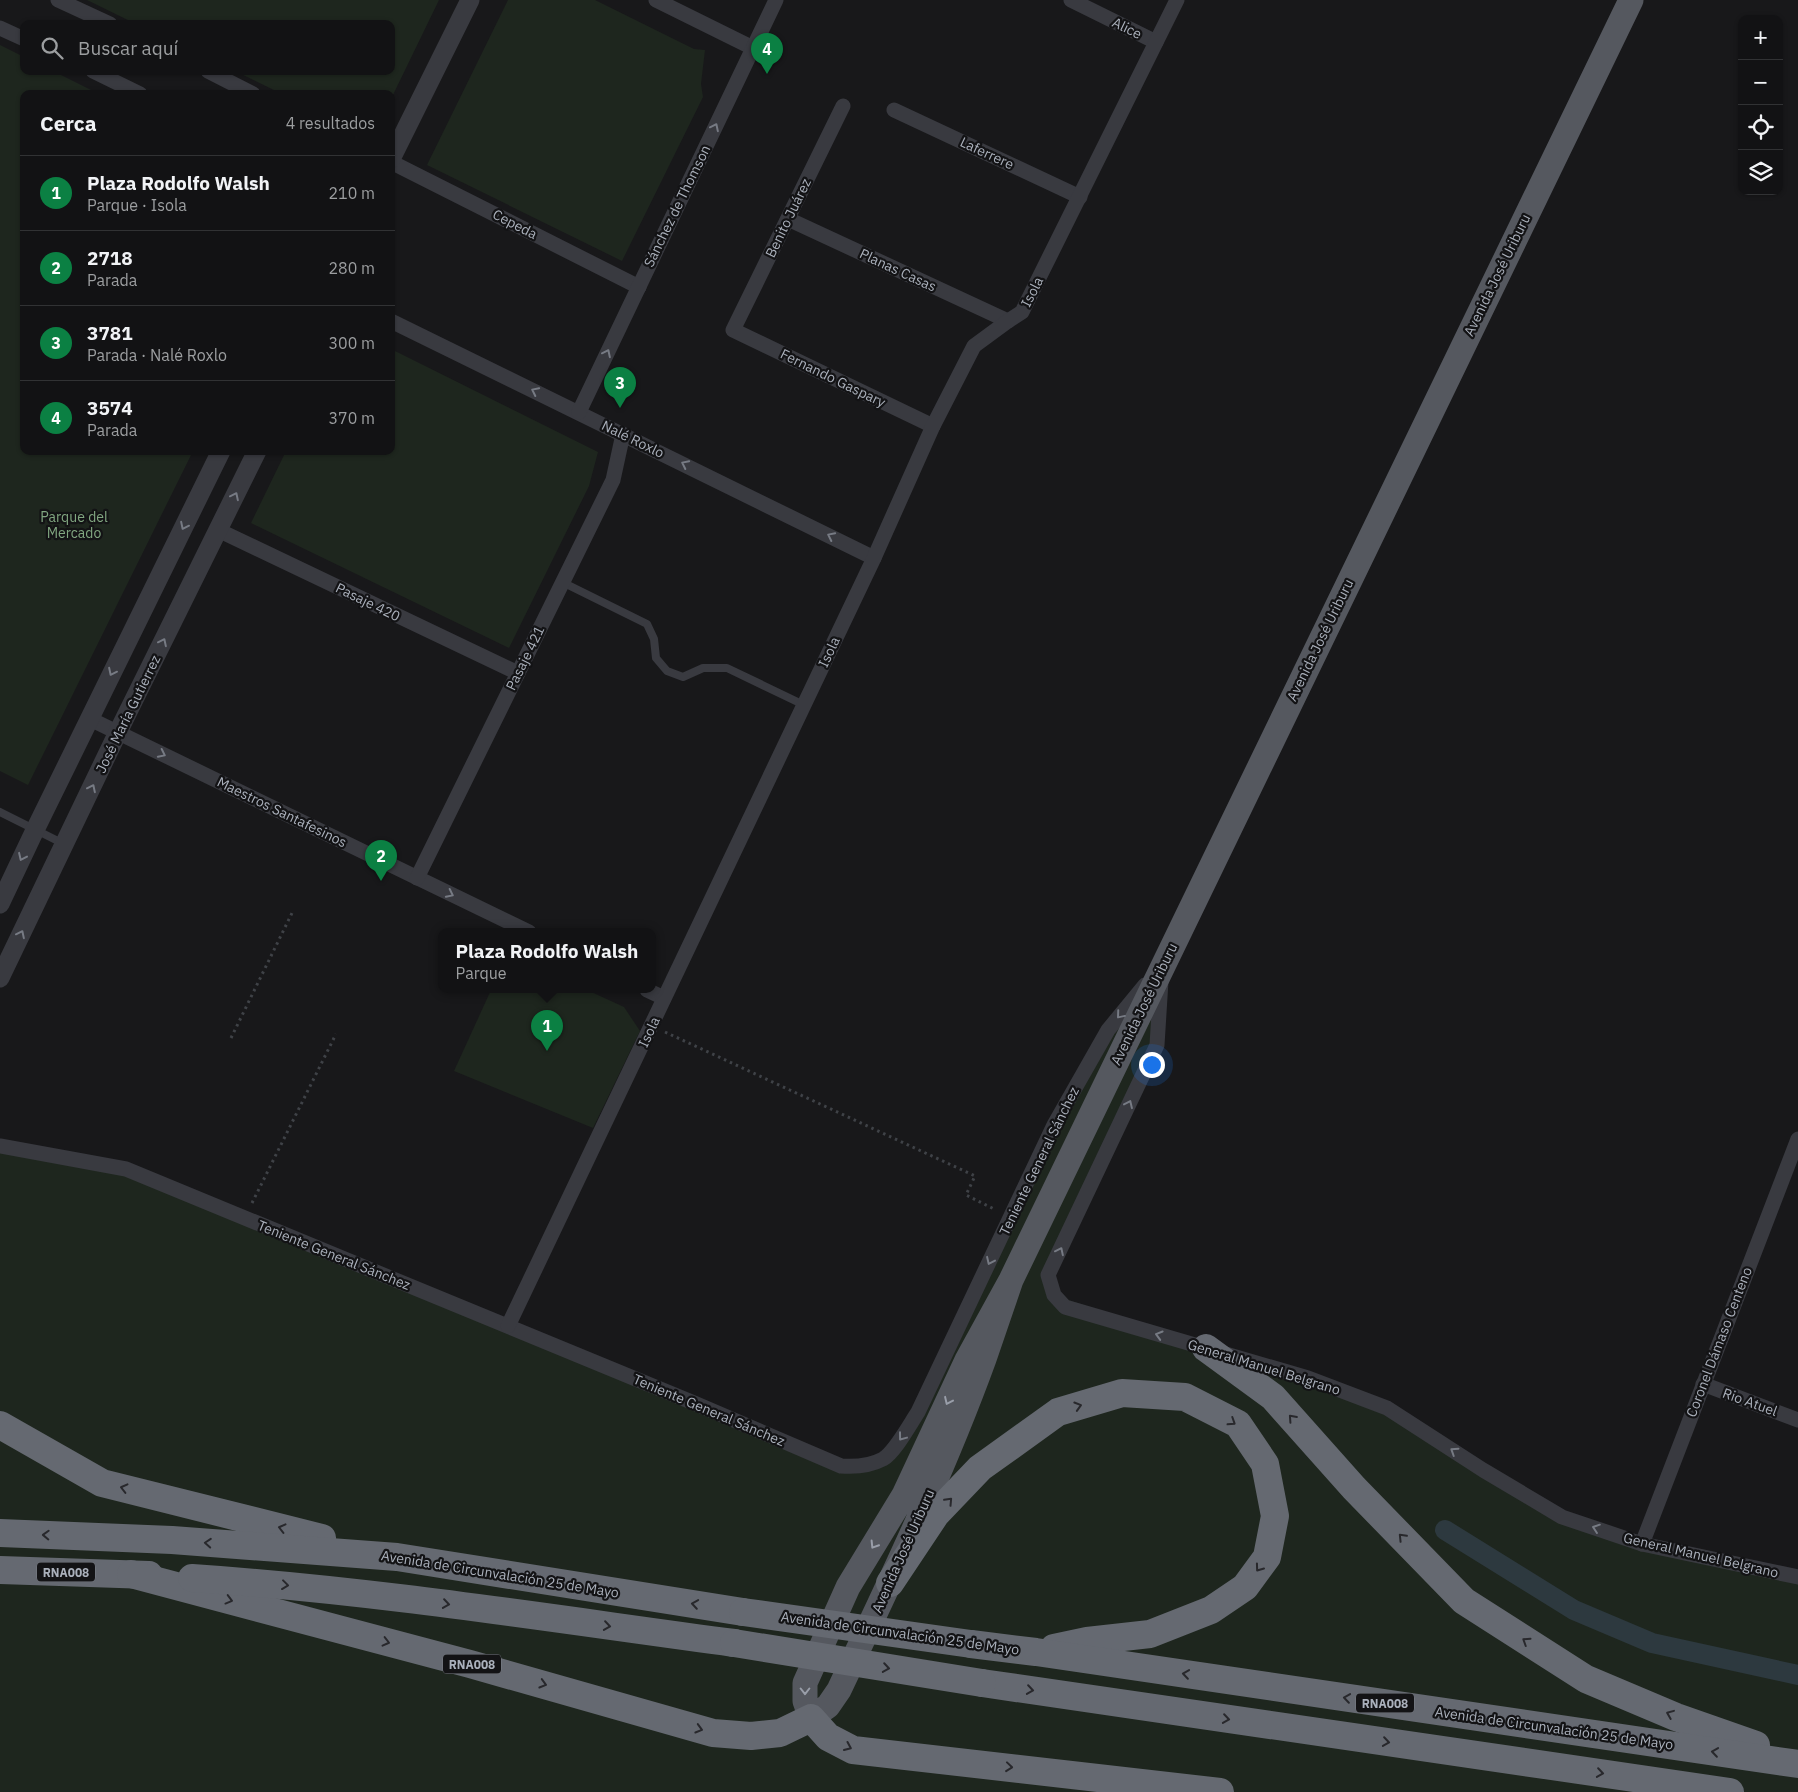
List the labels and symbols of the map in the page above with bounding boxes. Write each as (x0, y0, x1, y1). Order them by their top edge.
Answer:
street label: Alice (1109, 13, 1145, 43)
pin: 4 (751, 33, 783, 74)
one-way arrow (709, 123, 719, 132)
street label: Laferrere (957, 133, 1017, 173)
street label: Sánchez de Thomson (640, 142, 714, 270)
street label: Benito Juárez (761, 175, 815, 261)
street label: Cepeda (490, 205, 541, 243)
street label: Avenida José Uriburu (1460, 211, 1534, 339)
street label: Planas Casas (857, 244, 939, 296)
street label: Isola (1017, 273, 1047, 310)
street label: Fernando Gaspary (777, 345, 889, 411)
one-way arrow (601, 349, 611, 358)
pin: 3 (604, 367, 636, 408)
one-way arrow (531, 387, 540, 397)
street label: Nalé Roxlo (599, 416, 667, 462)
one-way arrow (681, 460, 690, 471)
one-way arrow (229, 492, 239, 501)
park label: Parque del Mercado (40, 508, 108, 542)
one-way arrow (180, 521, 190, 530)
one-way arrow (827, 532, 836, 542)
street label: Avenida José Uriburu (1283, 576, 1357, 704)
street label: Pasaje 420 (333, 579, 403, 625)
street label: Pasaje 421 (502, 623, 548, 693)
street label: Isola (814, 633, 844, 670)
one-way arrow (157, 638, 167, 647)
street label: José María Gutierrez (92, 652, 165, 776)
one-way arrow (108, 667, 119, 676)
one-way arrow (157, 748, 166, 758)
street label: Maestros Santafesinos (214, 773, 350, 851)
one-way arrow (85, 784, 95, 793)
pin: 2 (365, 840, 397, 881)
one-way arrow (18, 852, 29, 861)
one-way arrow (444, 888, 453, 898)
one-way arrow (15, 930, 25, 939)
street label: Avenida José Uriburu (1107, 940, 1181, 1068)
pin: 1 (531, 1010, 563, 1051)
one-way arrow (1116, 1010, 1125, 1019)
street label: Isola (634, 1013, 664, 1050)
your location (1139, 1052, 1165, 1078)
street label: Teniente General Sánchez (995, 1083, 1083, 1238)
one-way arrow (1123, 1100, 1134, 1109)
street label: Teniente General Sánchez (255, 1216, 413, 1294)
one-way arrow (1054, 1247, 1064, 1256)
one-way arrow (985, 1256, 996, 1265)
street label: Coronel Dámaso Centeno (1682, 1264, 1756, 1420)
one-way arrow (1156, 1330, 1164, 1340)
street label: General Manuel Belgrano (1186, 1335, 1343, 1399)
street label: Teniente General Sánchez (630, 1370, 788, 1450)
street label: Rio Atuel (1720, 1384, 1780, 1420)
one-way arrow (944, 1395, 954, 1404)
one-way arrow (1074, 1402, 1082, 1412)
one-way arrow (1288, 1414, 1297, 1423)
one-way arrow (1227, 1416, 1236, 1426)
one-way arrow (899, 1431, 907, 1440)
one-way arrow (1450, 1447, 1459, 1457)
one-way arrow (119, 1483, 128, 1494)
street label: Avenida José Uriburu (868, 1486, 938, 1616)
one-way arrow (943, 1497, 952, 1506)
one-way arrow (277, 1523, 286, 1534)
one-way arrow (1592, 1524, 1600, 1534)
street label: General Manuel Belgrano (1622, 1528, 1780, 1582)
one-way arrow (42, 1530, 50, 1540)
one-way arrow (1399, 1534, 1408, 1543)
one-way arrow (204, 1537, 212, 1548)
one-way arrow (871, 1539, 880, 1548)
street label: Avenida de Circunvalación 25 de Mayo (380, 1546, 620, 1602)
road number: RNA008 (37, 1562, 95, 1581)
one-way arrow (1256, 1562, 1264, 1571)
one-way arrow (281, 1579, 289, 1590)
one-way arrow (224, 1594, 233, 1605)
one-way arrow (442, 1598, 450, 1609)
one-way arrow (691, 1599, 699, 1610)
street label: Avenida de Circunvalación 25 de Mayo (780, 1607, 1021, 1659)
one-way arrow (603, 1620, 611, 1631)
one-way arrow (381, 1636, 390, 1647)
one-way arrow (1522, 1637, 1531, 1647)
road number: RNA008 (443, 1655, 501, 1674)
one-way arrow (881, 1662, 890, 1672)
one-way arrow (1181, 1669, 1189, 1680)
one-way arrow (538, 1679, 546, 1689)
one-way arrow (1026, 1685, 1034, 1695)
one-way arrow (800, 1688, 810, 1695)
one-way arrow (1342, 1693, 1351, 1703)
road number: RNA008 (1356, 1694, 1414, 1712)
street label: Avenida de Circunvalación 25 de Mayo (1434, 1702, 1675, 1754)
one-way arrow (1666, 1710, 1675, 1721)
one-way arrow (1221, 1713, 1230, 1723)
one-way arrow (695, 1723, 703, 1733)
one-way arrow (1383, 1736, 1391, 1747)
one-way arrow (843, 1741, 852, 1751)
one-way arrow (1711, 1747, 1719, 1757)
one-way arrow (1005, 1761, 1013, 1772)
one-way arrow (1596, 1767, 1604, 1778)

